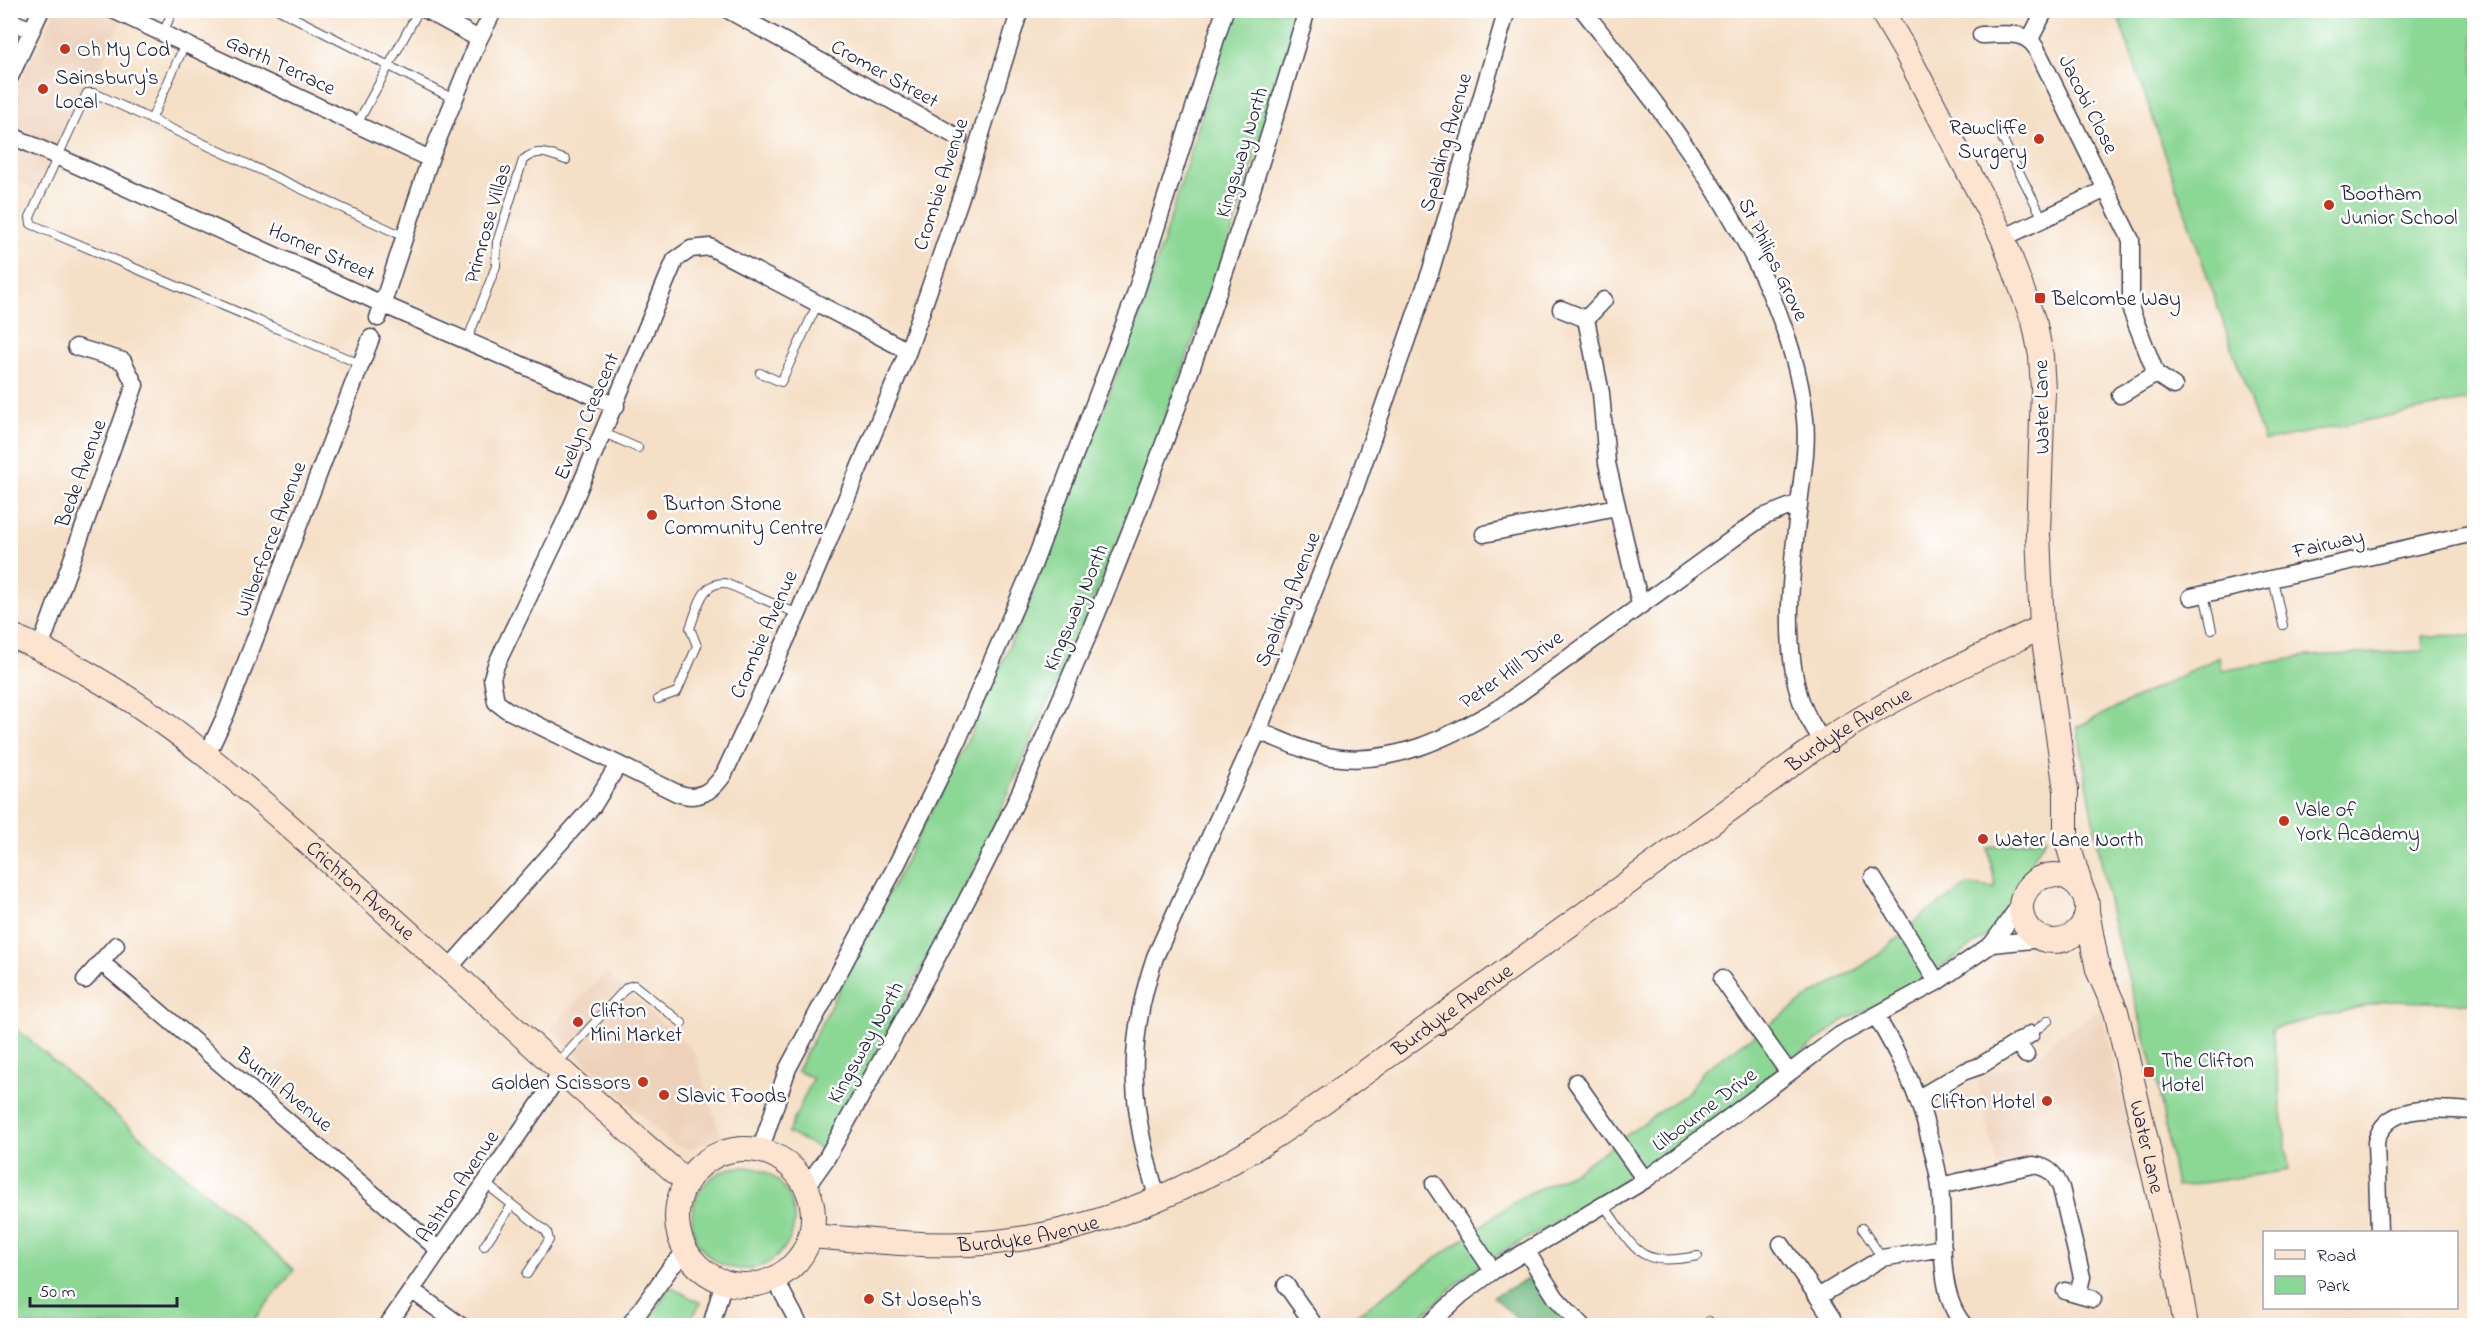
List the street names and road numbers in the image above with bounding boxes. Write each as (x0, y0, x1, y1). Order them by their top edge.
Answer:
street label: Garth Terrace (220, 27, 340, 105)
street label: Cromer Street (825, 33, 943, 117)
street label: Jacobi Close (2049, 50, 2125, 160)
street label: Spalding Avenue (1413, 69, 1483, 216)
street label: Kingsway North (1209, 84, 1279, 222)
street label: Crombie Avenue (906, 114, 978, 255)
street label: Primrose Villas (457, 160, 520, 287)
street label: St Philips Grove (1729, 193, 1815, 327)
street label: Horner Street (263, 216, 379, 290)
street label: Evelyn Crescent (547, 348, 630, 486)
street label: Water Lane (2027, 359, 2059, 455)
street label: Bede Avenue (48, 415, 115, 533)
street label: Wilberforce Avenue (228, 457, 316, 622)
street label: Fairway (2289, 522, 2367, 570)
street label: Spalding Avenue (1248, 527, 1332, 673)
street label: Kingsway North (1037, 540, 1119, 677)
street label: Crombie Avenue (723, 565, 807, 704)
street label: Peter Hill Drive (1454, 623, 1571, 718)
street label: Burdyke Avenue (1780, 680, 1918, 781)
street label: Crichton Avenue (298, 834, 421, 949)
street label: Burdyke Avenue (1386, 957, 1520, 1066)
street label: Kingsway North (821, 977, 914, 1110)
street label: Burrill Avenue (228, 1040, 339, 1140)
street label: Lilbourne Drive (1646, 1061, 1764, 1160)
street label: Water Lane (2120, 1097, 2171, 1197)
street label: Ashton Avenue (410, 1124, 508, 1249)
street label: Burdyke Avenue (956, 1208, 1103, 1261)

